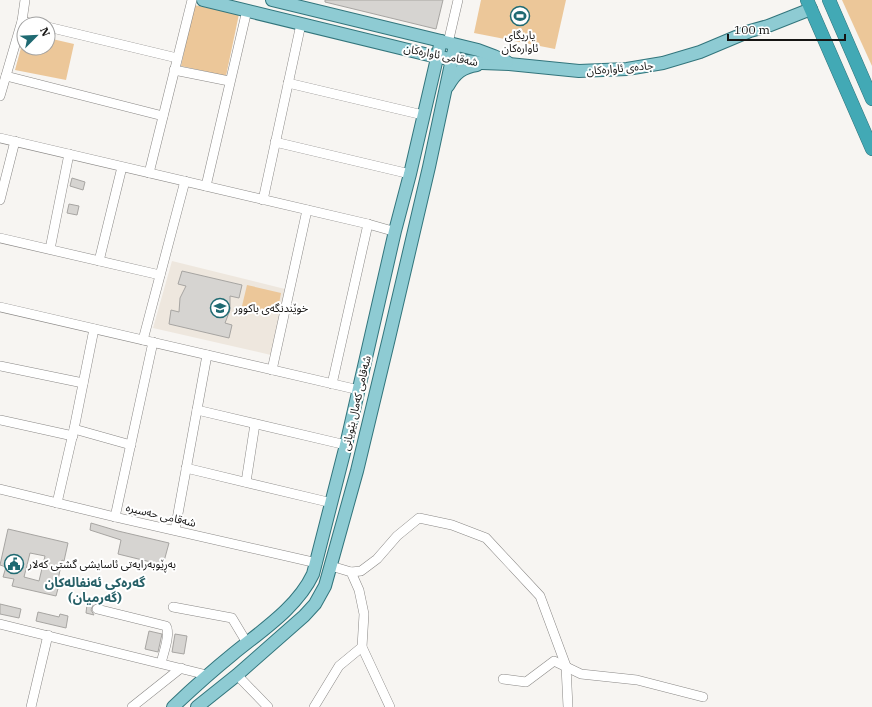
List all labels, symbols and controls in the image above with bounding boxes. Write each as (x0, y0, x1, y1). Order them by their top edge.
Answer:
sports icon: یاریگای ئاوارەکان (509, 5, 531, 27)
north arrow (16, 16, 56, 56)
scale bar (728, 16, 845, 42)
text: 100 m (734, 22, 770, 37)
text: N (37, 25, 53, 39)
place label: یاریگای ئاوارەکان (501, 28, 539, 55)
street label: شەقامی ئاوارەکان (403, 41, 480, 69)
street label: جادەی ئاوارەکان (586, 58, 655, 78)
school or university icon: خوێندنگەی باکوور (209, 297, 231, 319)
place label: خوێندنگەی باکوور (233, 301, 309, 315)
street label: شەقامی کەمال بێویانی (338, 354, 374, 452)
street label: شەقامی حەسیرە (125, 500, 198, 530)
public building icon: بەڕێوبەرایەتی ئاسایشی گشتی کەلار (3, 553, 25, 575)
place label: بەڕێوبەرایەتی ئاسایشی گشتی کەلار (27, 557, 176, 573)
district label: گەرەکی ئەنفالەکان (گەرمیان) (45, 574, 145, 606)

